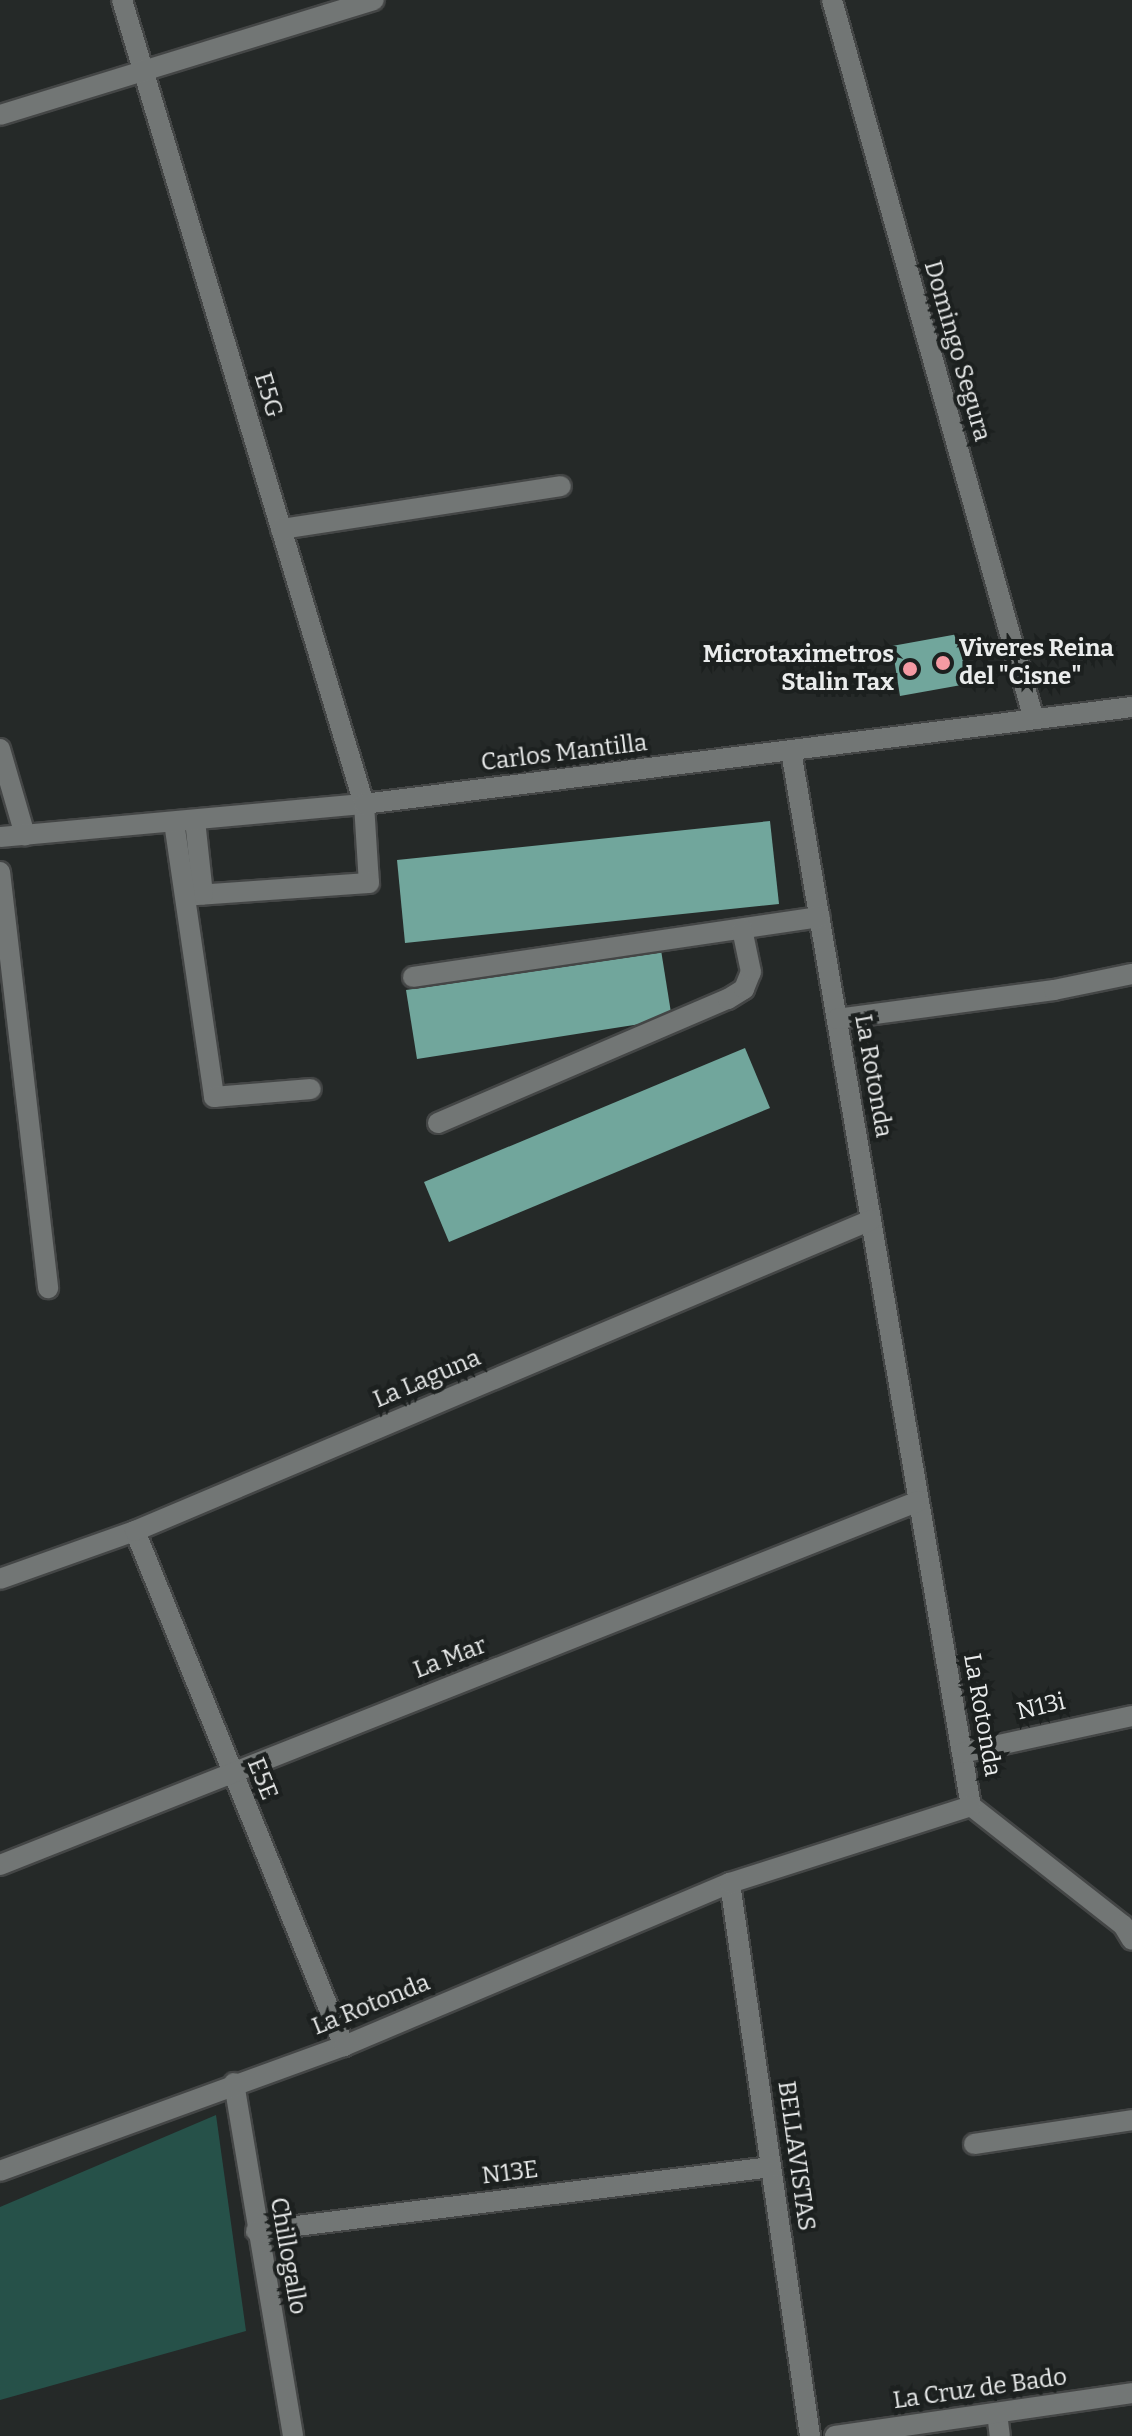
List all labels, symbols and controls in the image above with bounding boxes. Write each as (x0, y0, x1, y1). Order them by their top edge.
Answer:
street label: Domingo Segura (917, 257, 997, 445)
street label: E5G (248, 369, 288, 421)
place label: Viveres Reina del "Cisne" (959, 635, 1114, 691)
place label: Microtaximetros Stalin Tax (703, 641, 894, 697)
marker: Viveres Reina del "Cisne" (934, 654, 952, 672)
marker: Microtaximetros Stalin Tax (901, 660, 919, 678)
street label: Carlos Mantilla (479, 729, 649, 777)
street label: La Rotonda (848, 1012, 898, 1140)
street label: La Laguna (369, 1344, 485, 1414)
street label: La Mar (410, 1631, 490, 1685)
street label: La Rotonda (957, 1651, 1007, 1779)
street label: N13i (1014, 1687, 1068, 1727)
street label: E5E (241, 1754, 283, 1804)
street label: La Rotonda (308, 1968, 434, 2042)
street label: BELLAVISTAS (771, 2079, 821, 2233)
street label: N13E (480, 2155, 540, 2191)
street label: Chillogallo (264, 2195, 312, 2317)
street label: La Cruz de Bado (891, 2363, 1069, 2415)

